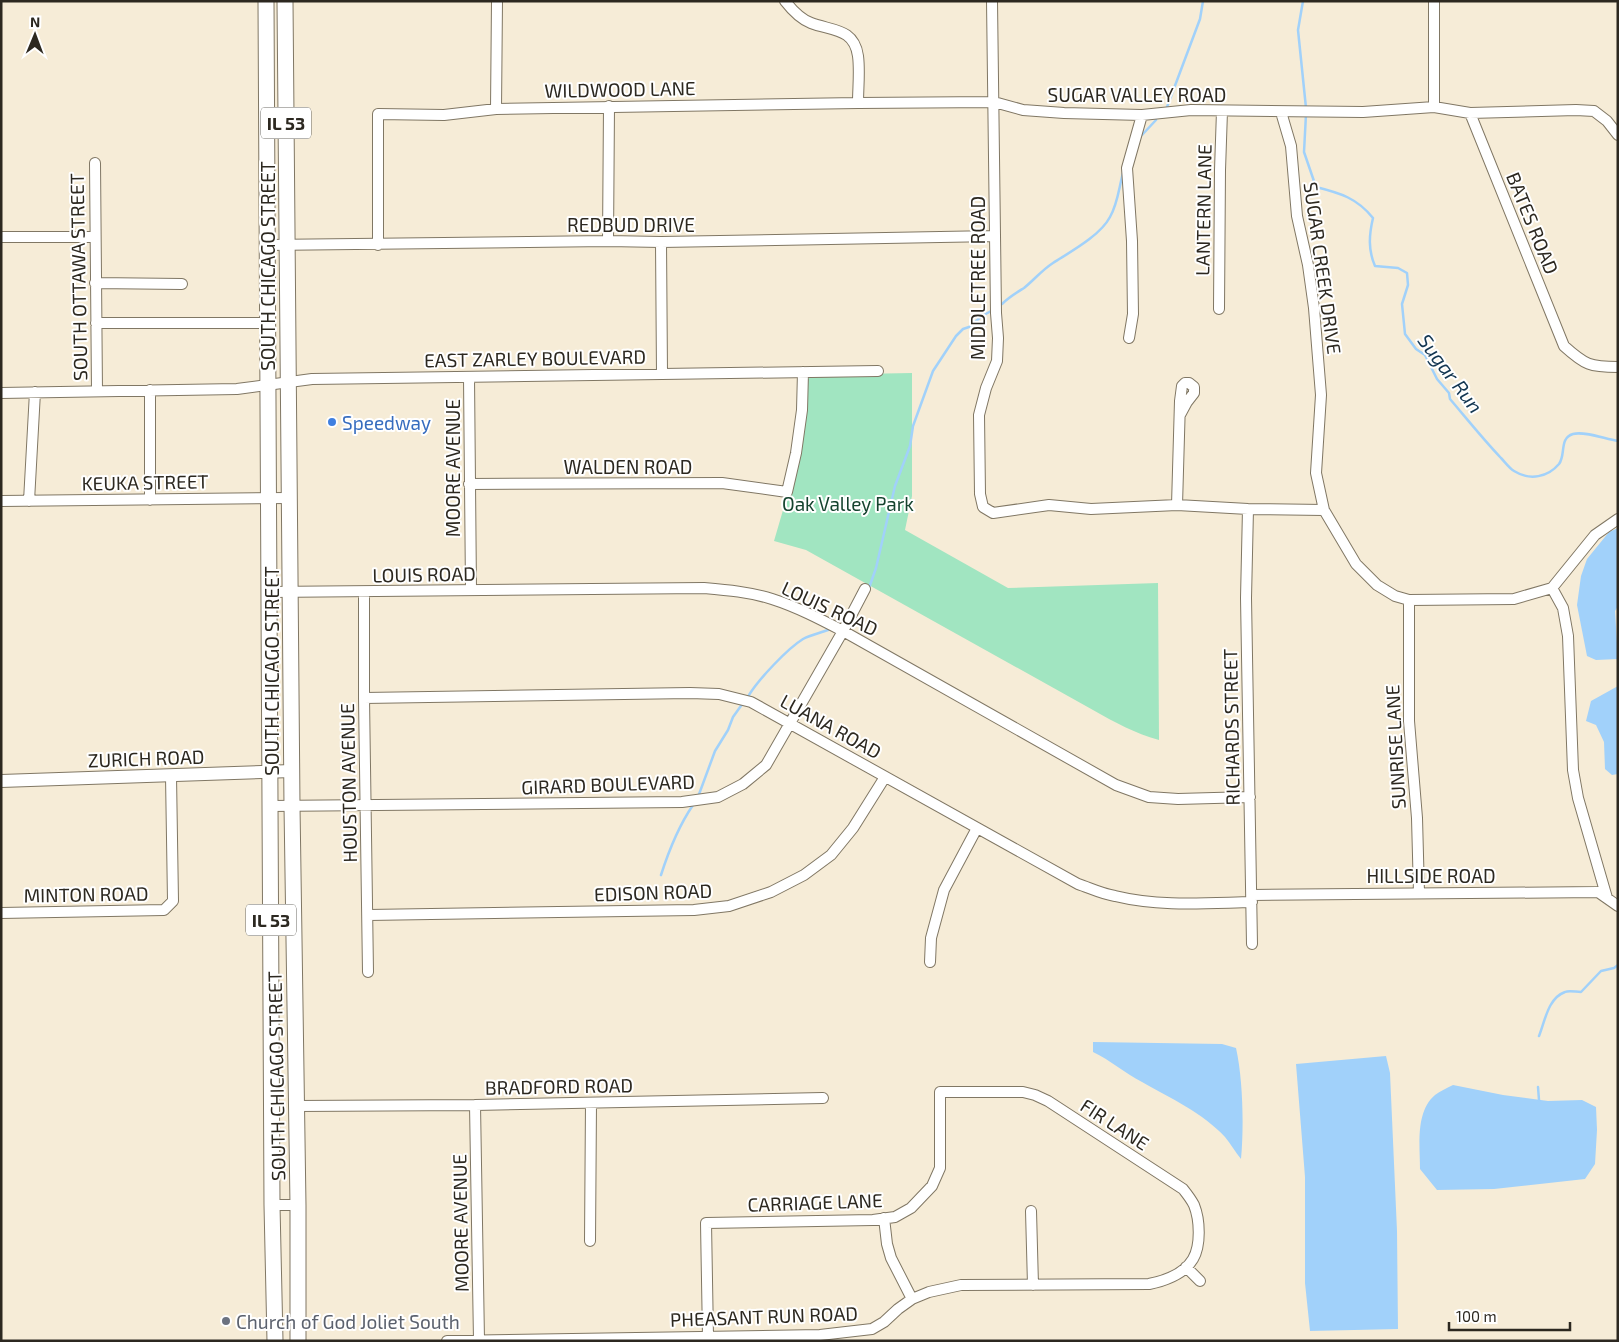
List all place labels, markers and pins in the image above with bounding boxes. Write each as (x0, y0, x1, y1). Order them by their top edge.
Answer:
place label: Speedway (342, 411, 431, 434)
marker: Speedway (326, 416, 338, 428)
place label: Church of God Joliet South (236, 1310, 460, 1333)
marker: Church of God Joliet South (220, 1315, 232, 1327)

